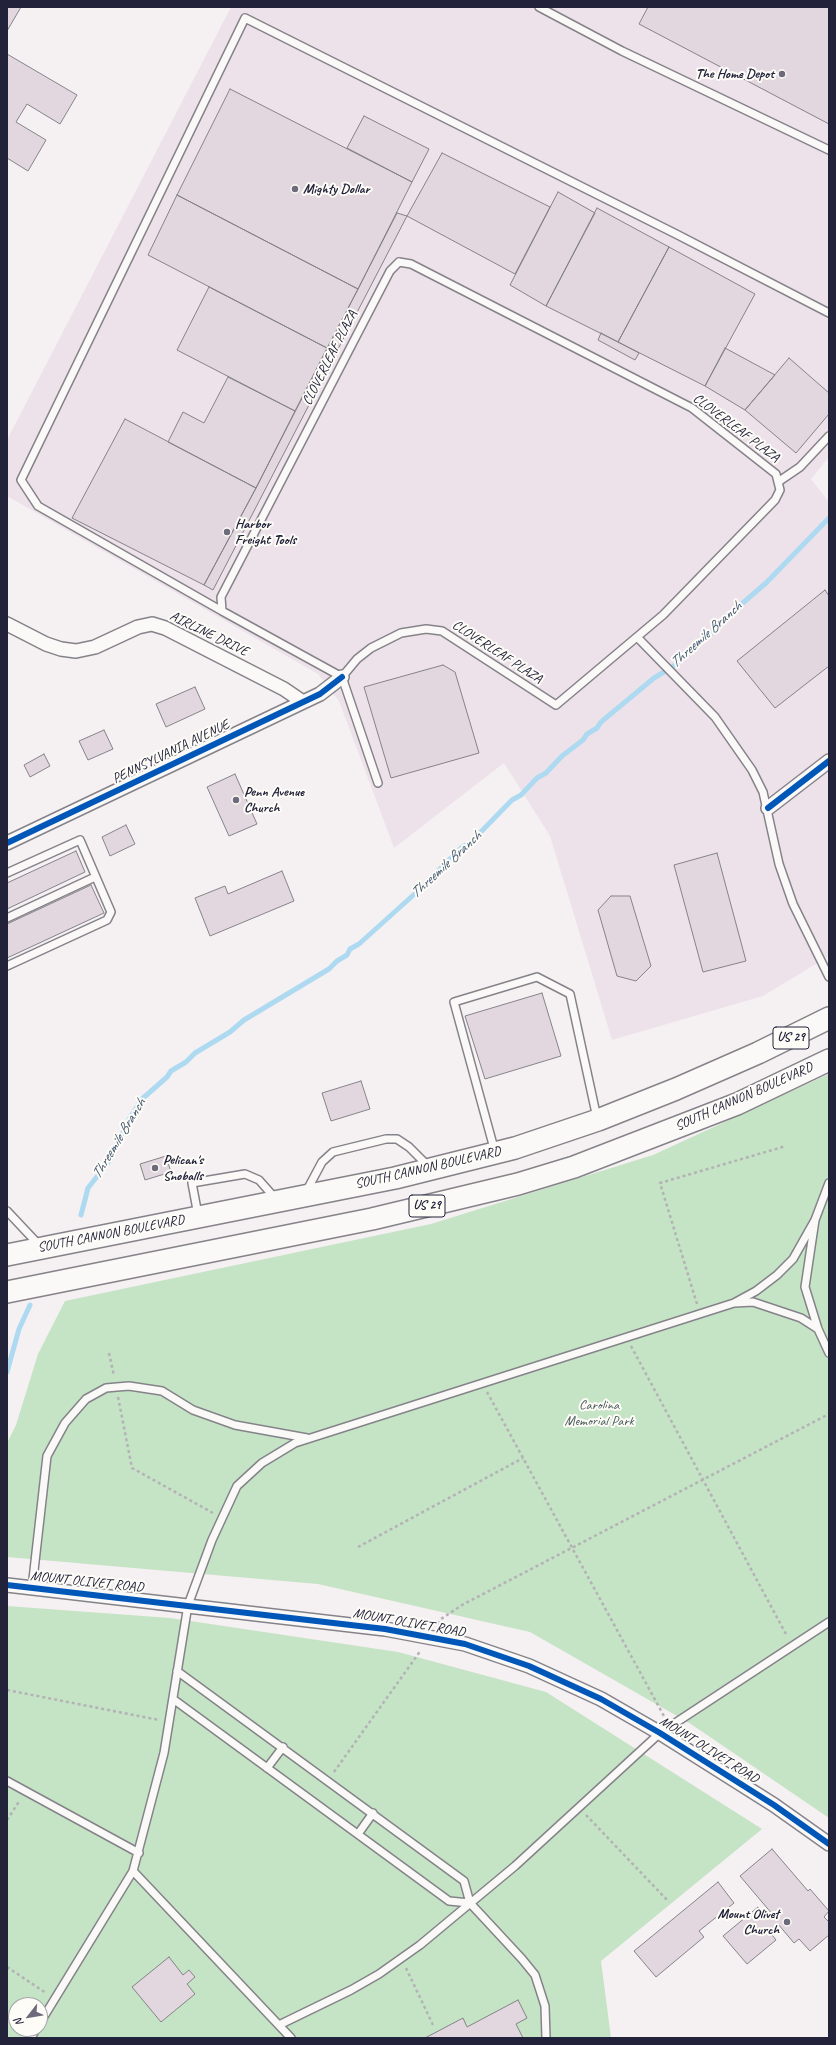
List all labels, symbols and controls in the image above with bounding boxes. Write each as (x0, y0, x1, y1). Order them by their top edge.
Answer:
place label: The Home Depot (695, 66, 774, 82)
marker: The Home Depot (777, 69, 787, 79)
place label: Mighty Dollar (303, 181, 370, 197)
marker: Mighty Dollar (290, 184, 300, 194)
street label: CLOVERLEAF PLAZA (299, 308, 361, 408)
street label: CLOVERLEAF PLAZA (689, 390, 783, 466)
place label: Harbor Freight Tools (235, 516, 296, 548)
marker: Harbor Freight Tools (222, 527, 232, 537)
water label: Threemile Branch (666, 598, 746, 672)
street label: AIRLINE DRIVE (167, 608, 251, 660)
street label: CLOVERLEAF PLAZA (449, 617, 545, 687)
street label: PENNSYLVANIA AVENUE (110, 716, 232, 788)
place label: Penn Avenue Church (244, 784, 304, 816)
marker: Penn Avenue Church (231, 795, 241, 805)
water label: Threemile Branch (407, 828, 485, 902)
road number: US 29 (773, 1027, 809, 1049)
street label: SOUTH CANNON BOULEVARD (672, 1059, 816, 1135)
water label: Threemile Branch (88, 1096, 150, 1182)
street label: SOUTH CANNON BOULEVARD (353, 1143, 503, 1193)
place label: Pelican's Snoballs (163, 1152, 203, 1184)
marker: Pelican's Snoballs (150, 1163, 160, 1173)
road number: US 29 (409, 1195, 445, 1217)
street label: SOUTH CANNON BOULEVARD (36, 1212, 186, 1256)
park label: Carolina Memorial Park (564, 1397, 634, 1430)
street label: MOUNT OLIVET ROAD (30, 1568, 144, 1596)
street label: MOUNT OLIVET ROAD (352, 1605, 466, 1641)
street label: MOUNT OLIVET ROAD (656, 1713, 762, 1787)
place label: Mount Olivet Church (718, 1906, 779, 1938)
marker: Mount Olivet Church (782, 1917, 792, 1927)
north arrow (8, 1997, 48, 2037)
text: N (11, 2016, 26, 2029)

